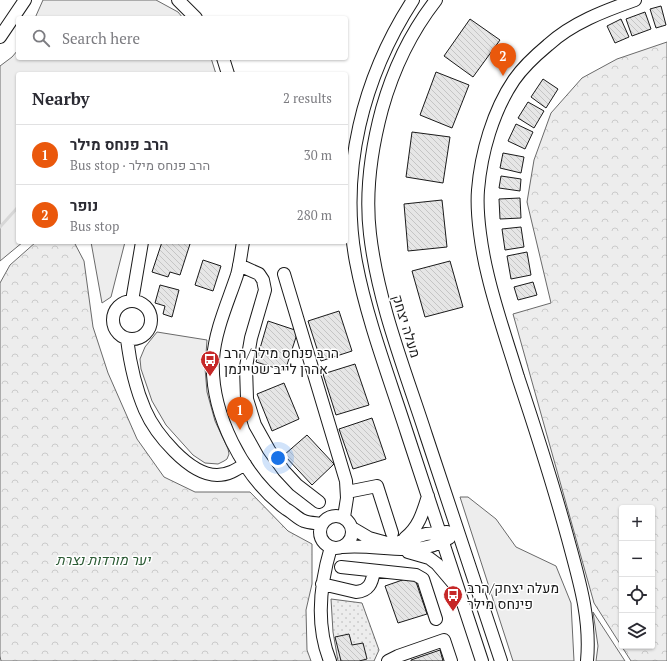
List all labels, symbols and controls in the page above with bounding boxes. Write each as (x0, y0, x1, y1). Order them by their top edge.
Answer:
search box (16, 16, 348, 60)
icon: search (30, 27, 52, 49)
text: Search here (62, 28, 140, 48)
pin: 2 (490, 43, 516, 76)
text: Nearby (32, 87, 90, 110)
text: 2 results (283, 89, 332, 107)
text: הרב פנחס מילר (70, 134, 169, 154)
text: 1 (41, 146, 49, 164)
text: 30 m (304, 146, 332, 164)
text: Bus stop · הרב פנחס מילר (70, 156, 210, 174)
text: נופר (70, 195, 98, 215)
text: 2 (41, 206, 49, 224)
text: 280 m (297, 206, 332, 224)
text: Bus stop (70, 217, 119, 235)
street label: מעלה יצחק (388, 292, 426, 360)
place label: הרב פנחס מילר/הרב אהרן לייב שטיינמן (224, 343, 339, 378)
bus stop icon: הרב פנחס מילר/הרב אהרן לייב שטיינמן (199, 349, 221, 377)
pin: 1 (227, 397, 253, 430)
your location (268, 448, 288, 468)
map controls (619, 505, 655, 649)
button: + (619, 505, 655, 541)
button: − (619, 541, 655, 577)
park label: יער מורדות נצרת (56, 550, 152, 569)
button: locate (619, 577, 655, 613)
place label: מעלה יצחק/הרב פינחס מילר (467, 578, 559, 613)
bus stop icon: מעלה יצחק/הרב פינחס מילר (442, 584, 464, 612)
button: layers (619, 613, 655, 649)

